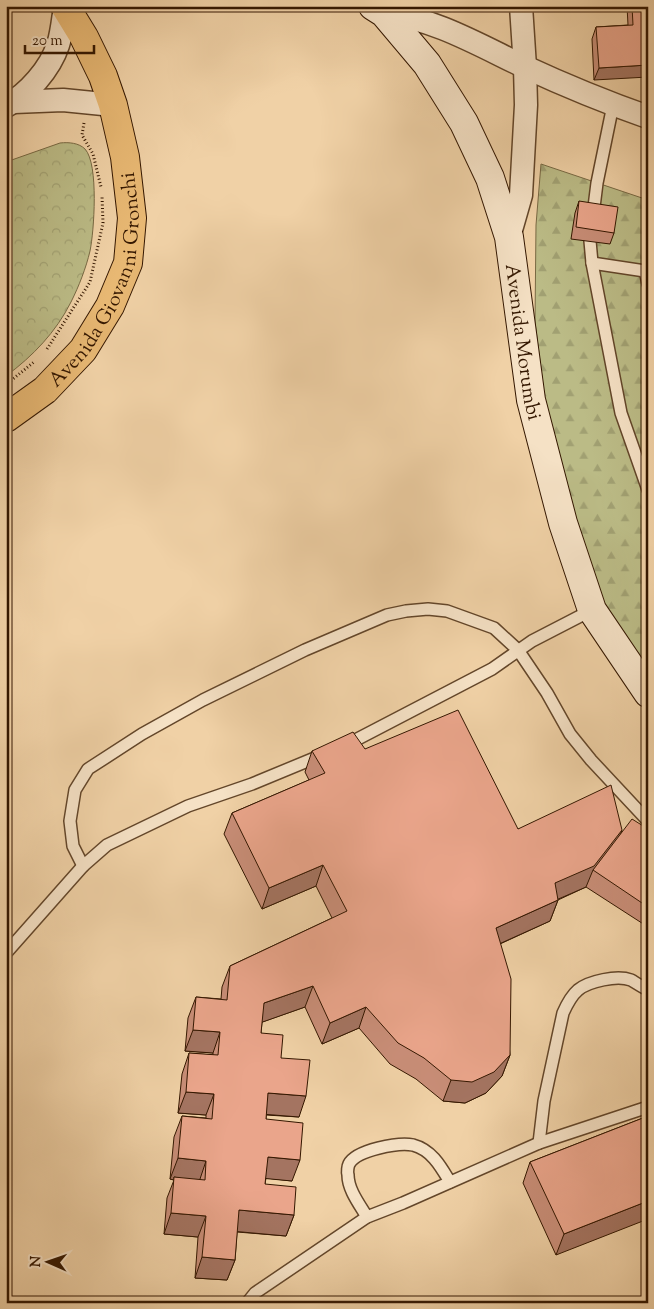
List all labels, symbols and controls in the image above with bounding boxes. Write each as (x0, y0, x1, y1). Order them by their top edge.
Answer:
scale bar (25, 22, 94, 54)
text: 20 m (32, 31, 63, 52)
street label: Avenida Giovanni Gronchi (43, 170, 149, 395)
street label: Avenida Morumbi (496, 262, 548, 424)
north arrow (22, 1236, 72, 1286)
text: N (27, 1256, 47, 1268)

